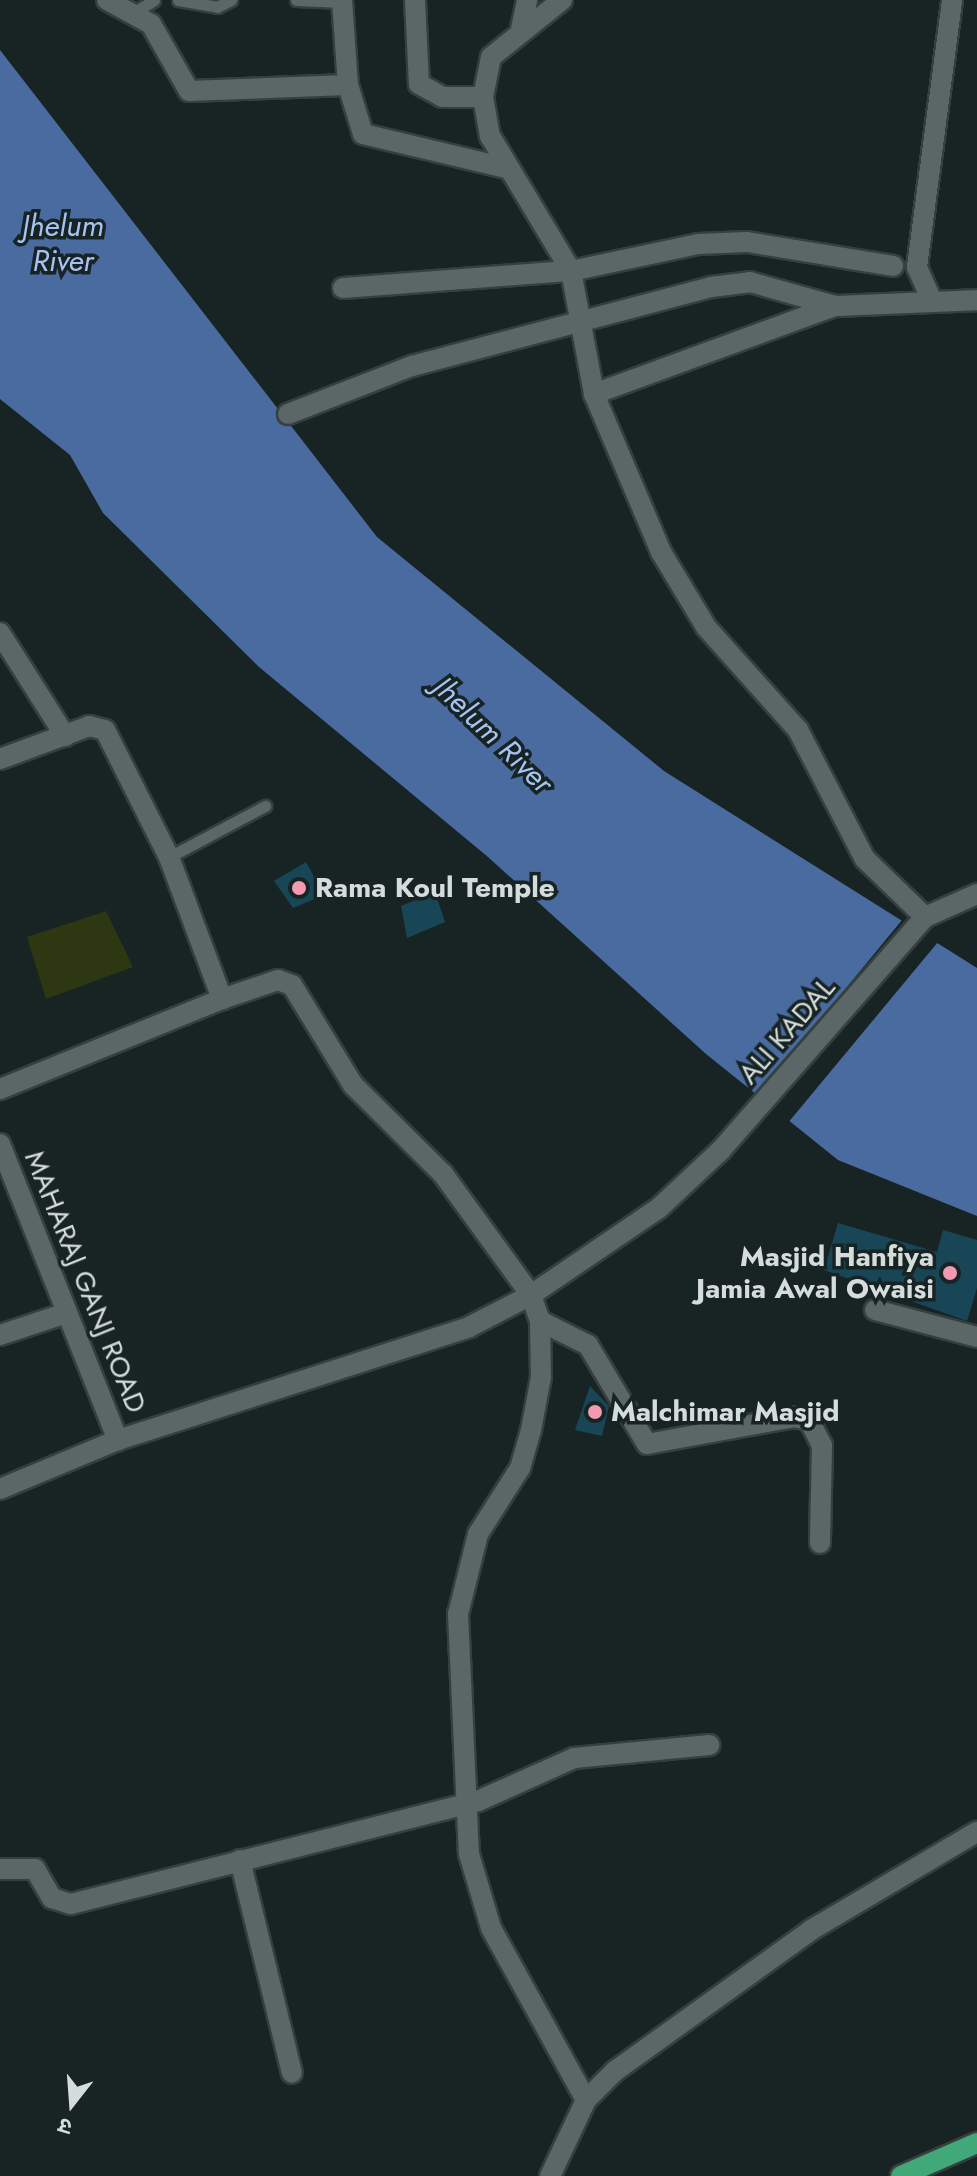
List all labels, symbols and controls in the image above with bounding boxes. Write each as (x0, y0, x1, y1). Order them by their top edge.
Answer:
water label: Jhelum River (22, 208, 104, 278)
water label: Jhelum River (426, 669, 560, 801)
place label: Rama Koul Temple (315, 871, 555, 905)
marker: Rama Koul Temple (290, 879, 308, 897)
street label: ALI KADAL (732, 971, 842, 1091)
street label: MAHARAJ GANJ ROAD (17, 1146, 153, 1418)
place label: Masjid Hanfiya Jamia Awal Owaisi (696, 1240, 934, 1306)
marker: Masjid Hanfiya Jamia Awal Owaisi (941, 1264, 959, 1282)
place label: Malchimar Masjid (611, 1395, 839, 1429)
marker: Malchimar Masjid (586, 1403, 604, 1421)
north arrow (32, 2064, 112, 2144)
text: उ (54, 2110, 76, 2144)

